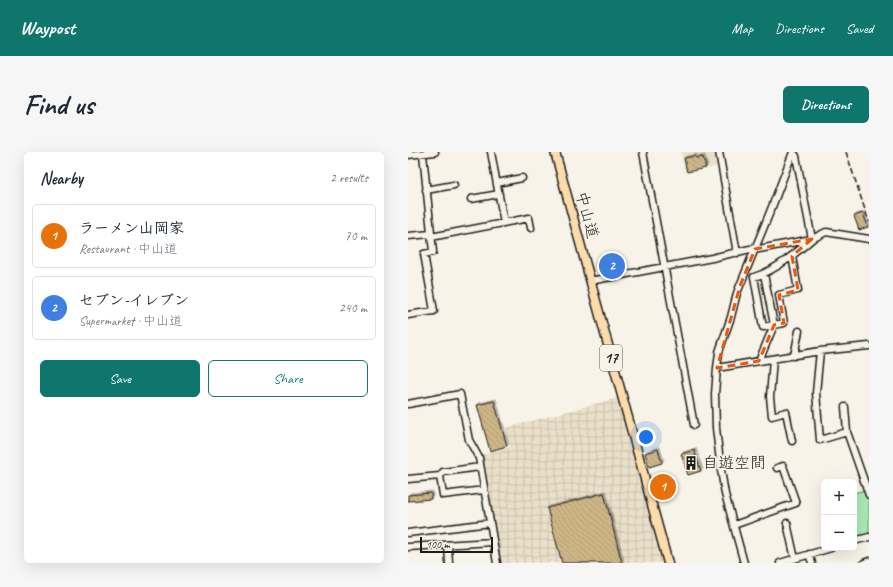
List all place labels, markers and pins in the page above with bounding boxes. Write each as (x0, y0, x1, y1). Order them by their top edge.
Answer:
pin: 2 (599, 251, 625, 281)
place label: 自遊空間 (702, 453, 766, 473)
building icon: 自遊空間 (683, 455, 699, 471)
pin: 1 (650, 472, 676, 502)

